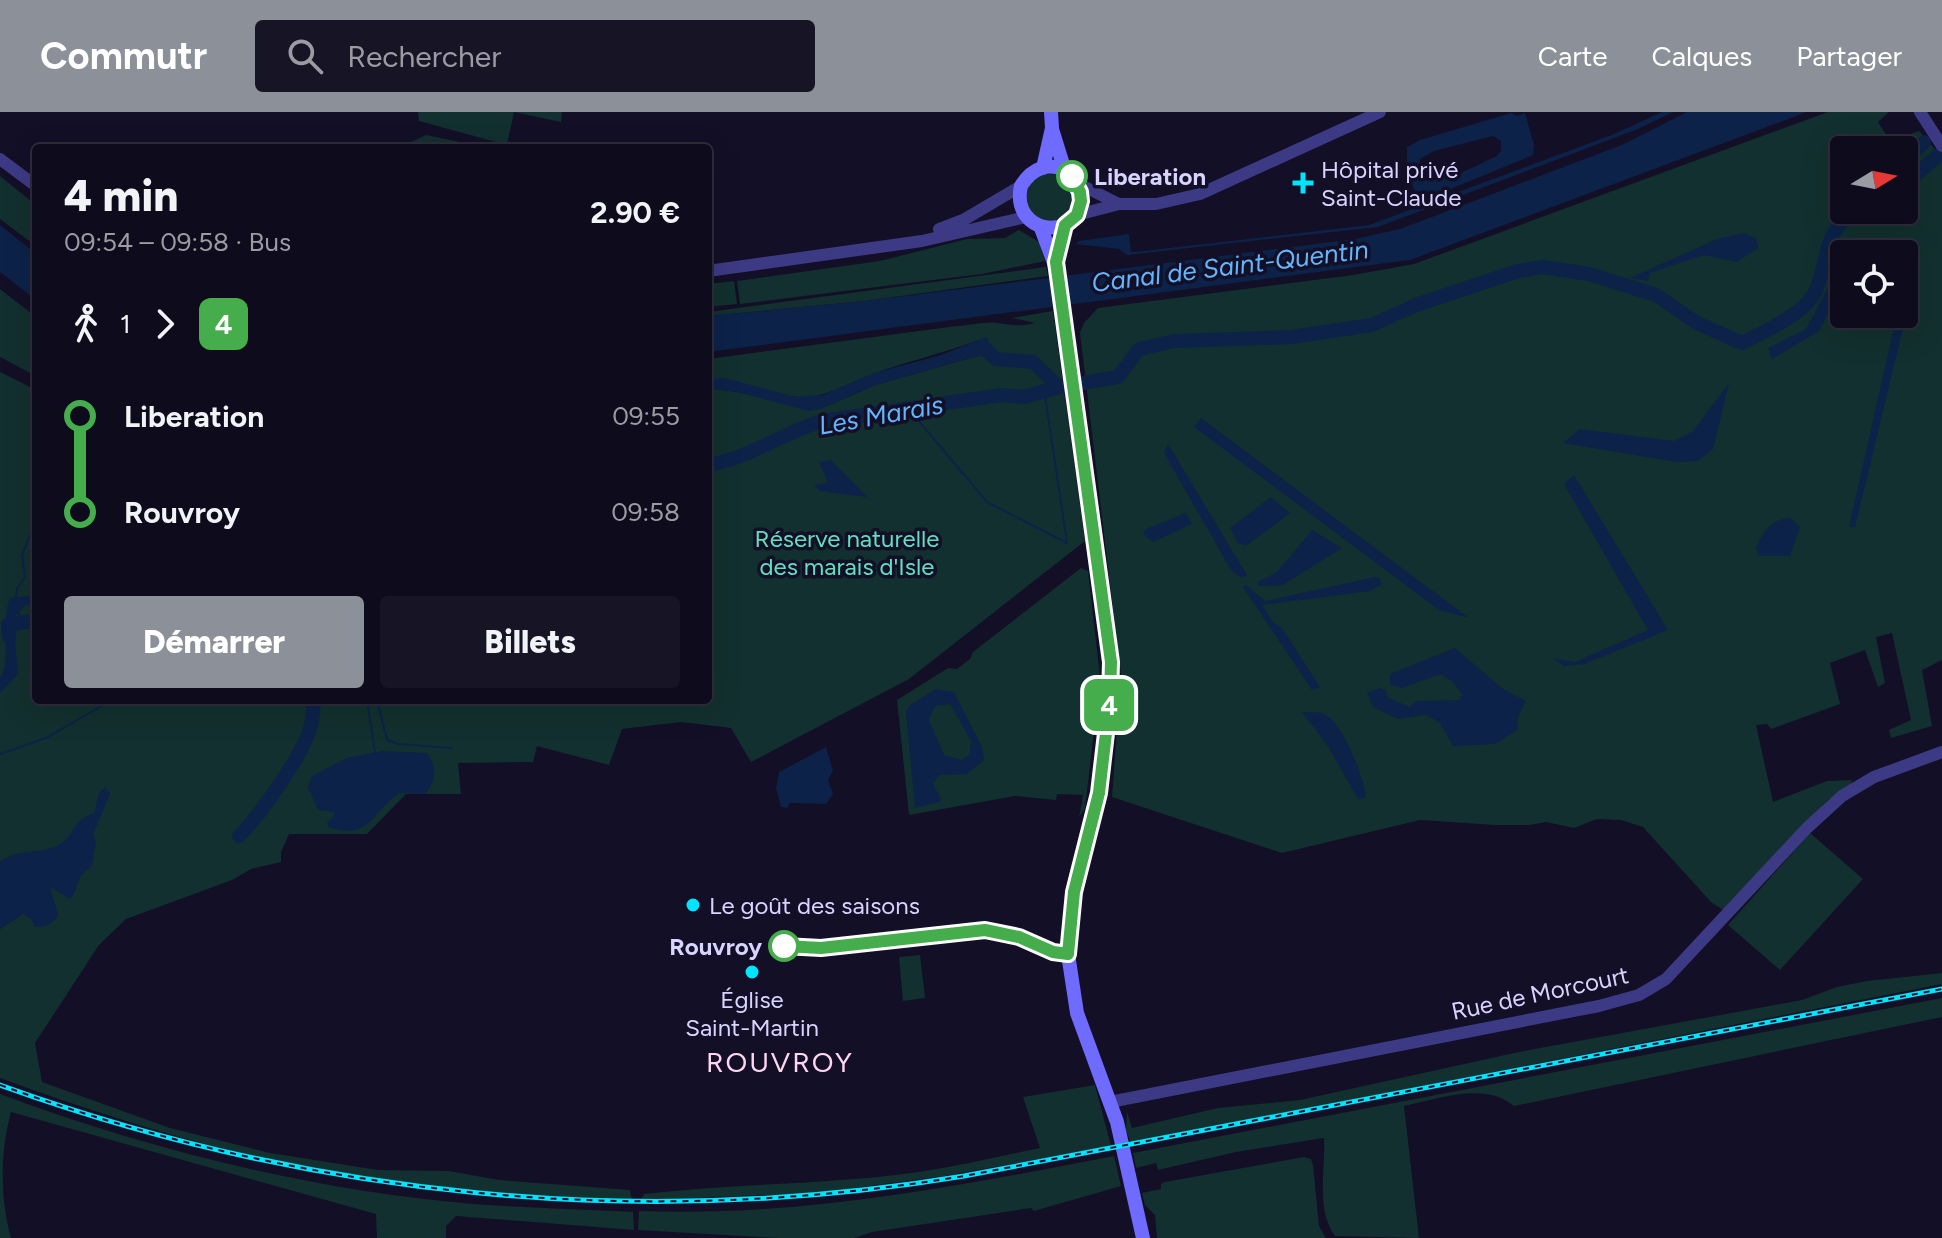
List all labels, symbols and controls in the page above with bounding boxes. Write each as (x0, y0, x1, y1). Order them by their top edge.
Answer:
search box (255, 20, 815, 92)
text: Commutr (40, 33, 207, 79)
icon: search (283, 34, 327, 78)
text: Rechercher (347, 38, 501, 75)
text: Carte (1538, 39, 1608, 73)
text: Calques (1652, 39, 1752, 73)
text: Partager (1796, 39, 1902, 73)
north arrow (1830, 136, 1918, 224)
map controls (1830, 136, 1918, 328)
place label: Hôpital privé Saint-Claude (1321, 155, 1461, 212)
marker: Liberation (1057, 161, 1087, 191)
place label: Liberation (1094, 162, 1206, 191)
text: 4 min (64, 169, 179, 222)
marker: Hôpital privé Saint-Claude (1292, 172, 1314, 194)
text: 2.90 € (590, 194, 680, 231)
text: 09:54 – 09:58 · Bus (64, 226, 291, 258)
water label: Canal de Saint-Quentin (1090, 233, 1370, 299)
button: locate (1830, 240, 1918, 328)
icon: walk (64, 302, 108, 346)
icon: forward (143, 302, 187, 346)
text: 4 (215, 307, 232, 341)
text: 1 (120, 308, 131, 340)
water label: Les Marais (816, 388, 946, 442)
text: Liberation (124, 398, 264, 435)
text: 09:55 (612, 400, 680, 432)
text: Rouvroy (124, 494, 240, 531)
text: 09:58 (611, 496, 680, 528)
park label: Réserve naturelle des marais d'Isle (755, 524, 939, 581)
button: Démarrer (64, 596, 364, 688)
button: Billets (380, 596, 680, 688)
line badge: 4 (1083, 679, 1135, 731)
text: 4 (1100, 688, 1118, 722)
place label: Le goût des saisons (709, 891, 920, 920)
marker: Le goût des saisons (684, 896, 702, 914)
marker: Rouvroy (769, 931, 799, 961)
place label: Rouvroy (669, 932, 762, 961)
street label: Rue de Morcourt (1449, 960, 1631, 1026)
marker: Église Saint-Martin (743, 963, 761, 981)
place label: Église Saint-Martin (685, 985, 819, 1042)
district label: ROUVROY (706, 1045, 854, 1079)

